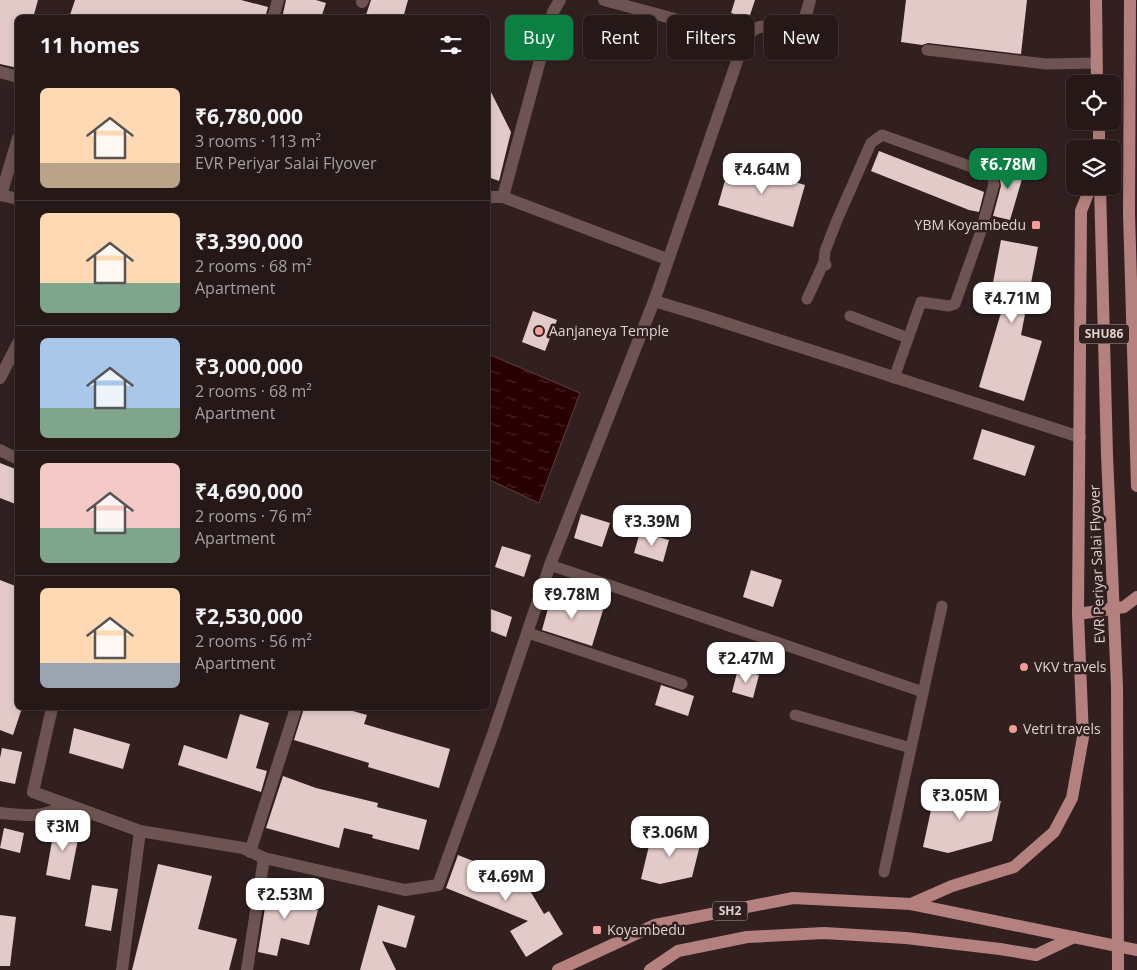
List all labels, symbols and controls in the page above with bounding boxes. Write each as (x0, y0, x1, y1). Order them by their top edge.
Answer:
chip: Buy (505, 15, 573, 60)
chip: Rent (583, 15, 657, 60)
chip: Filters (667, 15, 754, 60)
chip: New (764, 15, 838, 60)
text: 11 homes (40, 31, 140, 59)
icon: filters (437, 31, 465, 59)
map controls (1066, 75, 1121, 195)
button: locate (1066, 75, 1121, 130)
text: ₹6,780,000 (195, 102, 303, 130)
icon: home (80, 108, 140, 168)
text: 3 rooms · 113 m² (195, 130, 321, 152)
button: layers (1066, 140, 1121, 195)
pin: ₹6.78M (967, 148, 1049, 190)
text: EVR Periyar Salai Flyover (195, 152, 377, 174)
pin: ₹4.64M (721, 152, 803, 195)
text: ₹6.78M (980, 153, 1036, 175)
text: ₹4.64M (734, 158, 790, 180)
place label: YBM Koyambedu (915, 215, 1026, 234)
marker: YBM Koyambedu (1030, 219, 1042, 231)
text: ₹3,390,000 (195, 227, 303, 255)
icon: home (80, 233, 140, 293)
text: 2 rooms · 68 m² (195, 255, 312, 277)
text: Apartment (195, 277, 275, 299)
pin: ₹4.71M (971, 282, 1053, 324)
text: ₹4.71M (984, 287, 1040, 309)
place label: Aanjaneya Temple (549, 321, 669, 340)
road number: SHU86 (1079, 324, 1129, 344)
marker: Aanjaneya Temple (533, 325, 545, 337)
text: ₹3,000,000 (195, 352, 303, 380)
icon: home (80, 358, 140, 418)
text: 2 rooms · 68 m² (195, 380, 312, 402)
text: Apartment (195, 402, 275, 424)
text: ₹4,690,000 (195, 477, 303, 505)
icon: home (80, 483, 140, 543)
street label: EVR Periyar Salai Flyover (1084, 484, 1109, 644)
pin: ₹3.39M (611, 504, 693, 547)
text: 2 rooms · 76 m² (195, 505, 312, 527)
text: ₹3.39M (624, 510, 680, 532)
text: Apartment (195, 527, 275, 549)
pin: ₹9.78M (531, 578, 613, 620)
text: ₹9.78M (544, 583, 600, 605)
text: ₹2,530,000 (195, 602, 303, 630)
icon: home (80, 608, 140, 668)
text: 2 rooms · 56 m² (195, 630, 312, 652)
pin: ₹2.47M (705, 642, 787, 684)
text: ₹2.47M (718, 647, 774, 669)
text: Apartment (195, 652, 275, 674)
place label: VKV travels (1034, 657, 1107, 676)
marker: VKV travels (1018, 661, 1030, 673)
place label: Vetri travels (1023, 719, 1101, 738)
marker: Vetri travels (1007, 723, 1019, 735)
pin: ₹3.05M (919, 778, 1001, 821)
text: ₹3.05M (932, 784, 988, 806)
pin: ₹3M (39, 810, 87, 852)
text: ₹3M (46, 815, 80, 837)
pin: ₹3.06M (629, 816, 711, 858)
text: ₹3.06M (642, 821, 698, 843)
pin: ₹4.69M (465, 860, 547, 902)
text: ₹4.69M (478, 865, 534, 887)
pin: ₹2.53M (244, 878, 326, 920)
text: ₹2.53M (257, 883, 313, 905)
road number: SH2 (712, 901, 748, 920)
place label: Koyambedu (607, 920, 685, 939)
marker: Koyambedu (591, 924, 603, 936)

